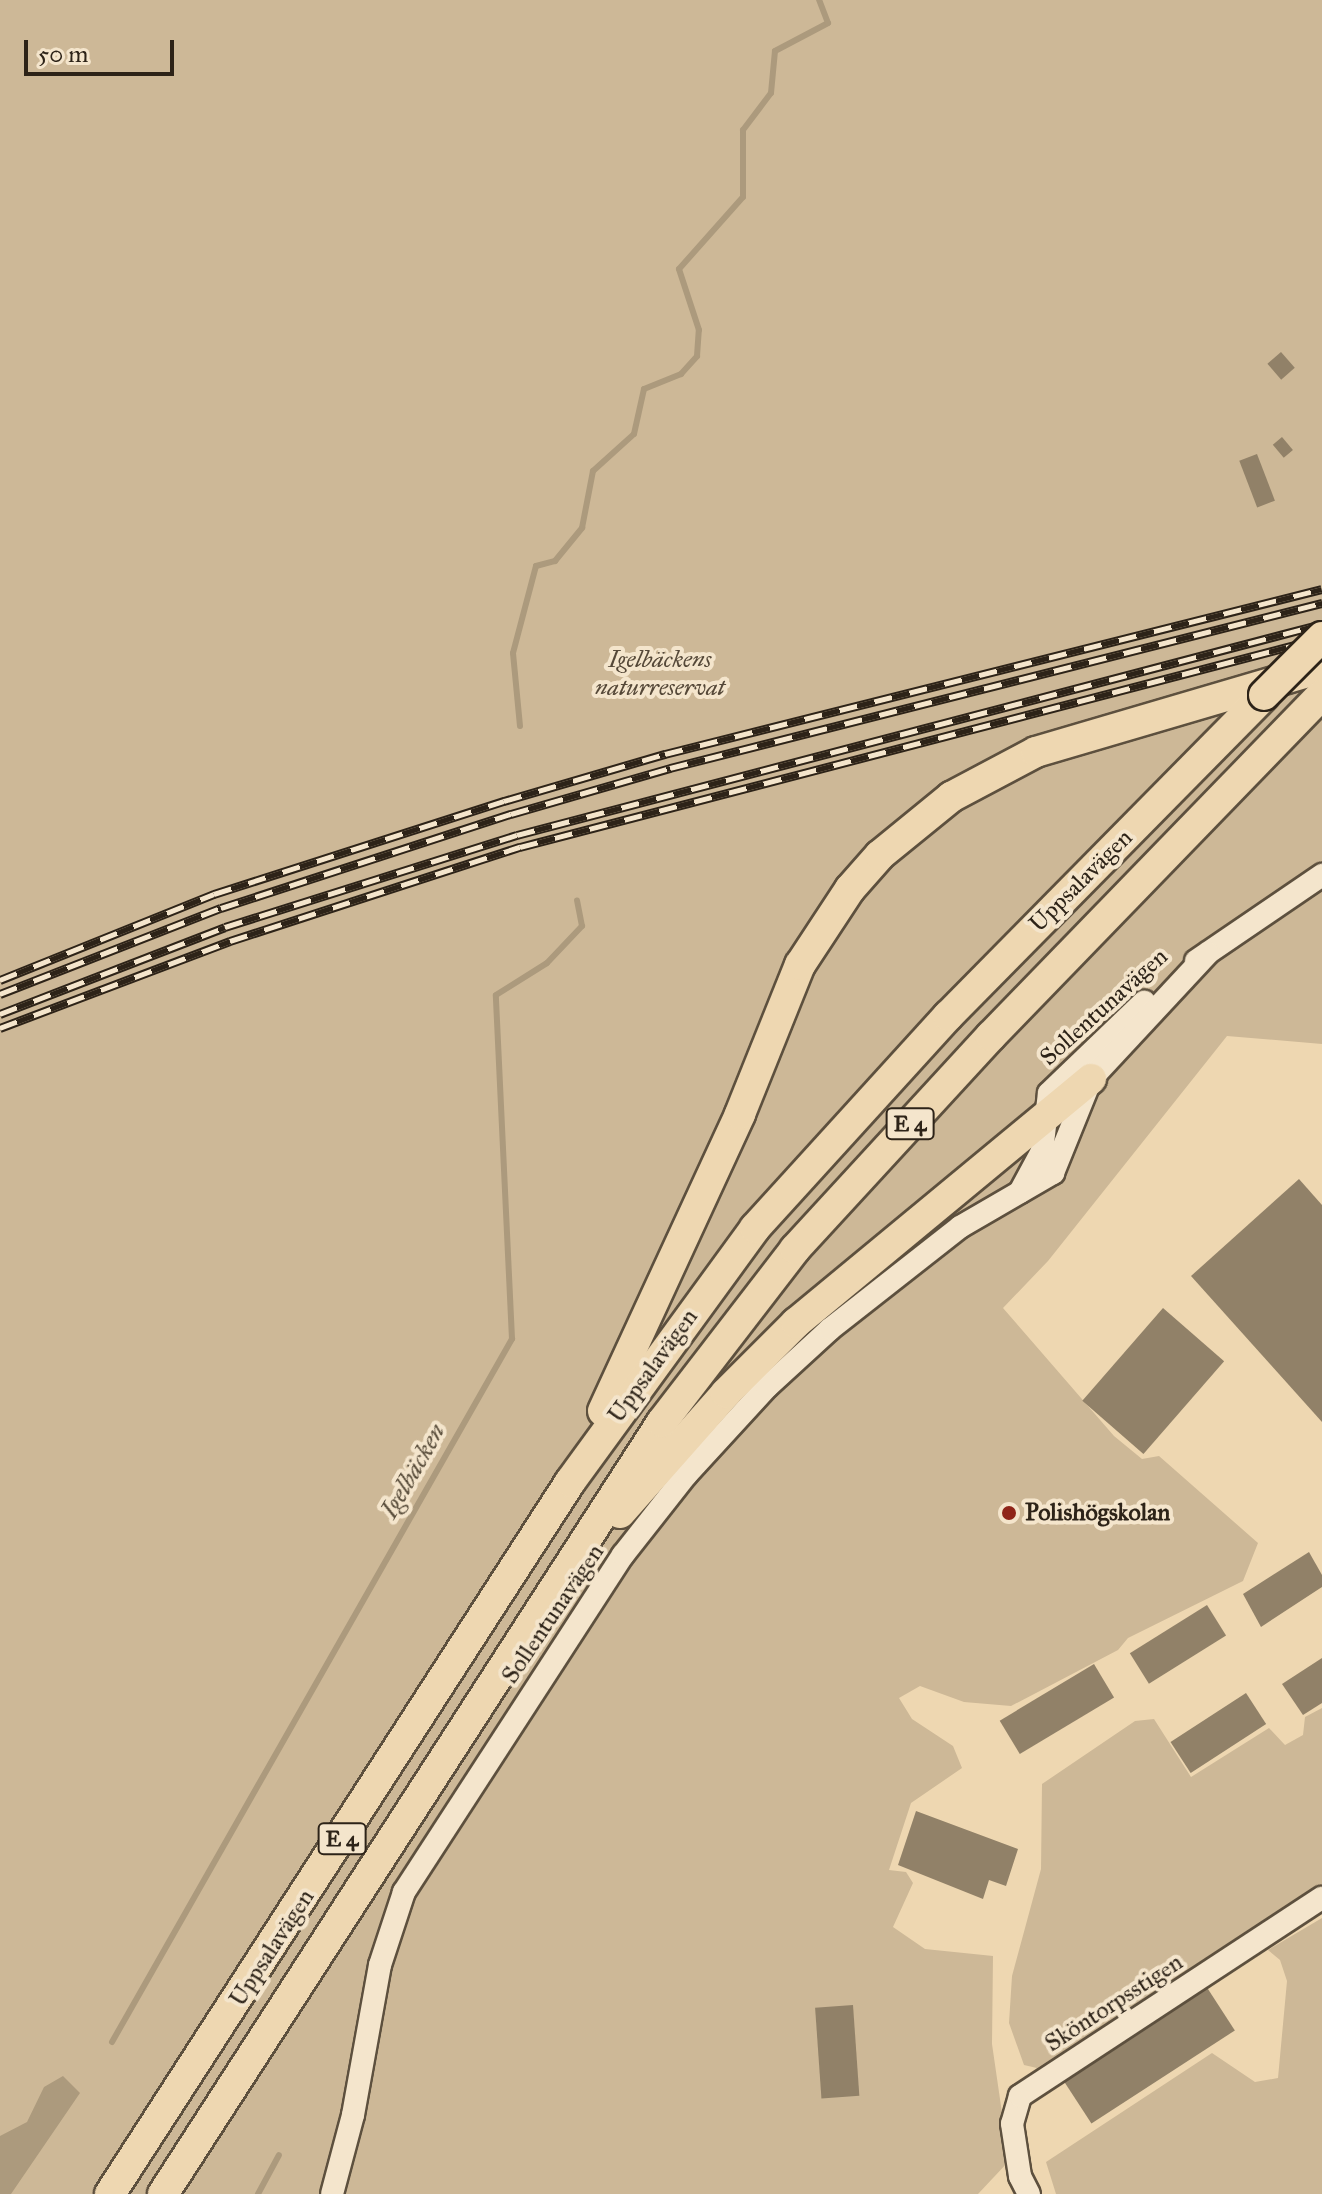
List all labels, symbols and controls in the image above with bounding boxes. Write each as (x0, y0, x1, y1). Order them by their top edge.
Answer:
scale bar (28, 24, 178, 74)
text: 50 m (38, 39, 88, 69)
park label: Igelbäckens naturreservat (595, 646, 725, 702)
street label: Uppsalavägen (1024, 824, 1138, 938)
street label: Sollentunavägen (1034, 942, 1174, 1072)
road number: E 4 (884, 1106, 936, 1142)
street label: Uppsalavägen (602, 1303, 704, 1429)
water label: Igelbäcken (373, 1418, 453, 1524)
place label: Polishögskolan (1025, 1499, 1170, 1527)
marker: Polishögskolan (1000, 1504, 1018, 1522)
street label: Sollentunavägen (496, 1539, 610, 1689)
road number: E 4 (316, 1821, 368, 1857)
street label: Uppsalavägen (224, 1884, 320, 2012)
street label: Sköntorpsstigen (1040, 1948, 1188, 2058)

